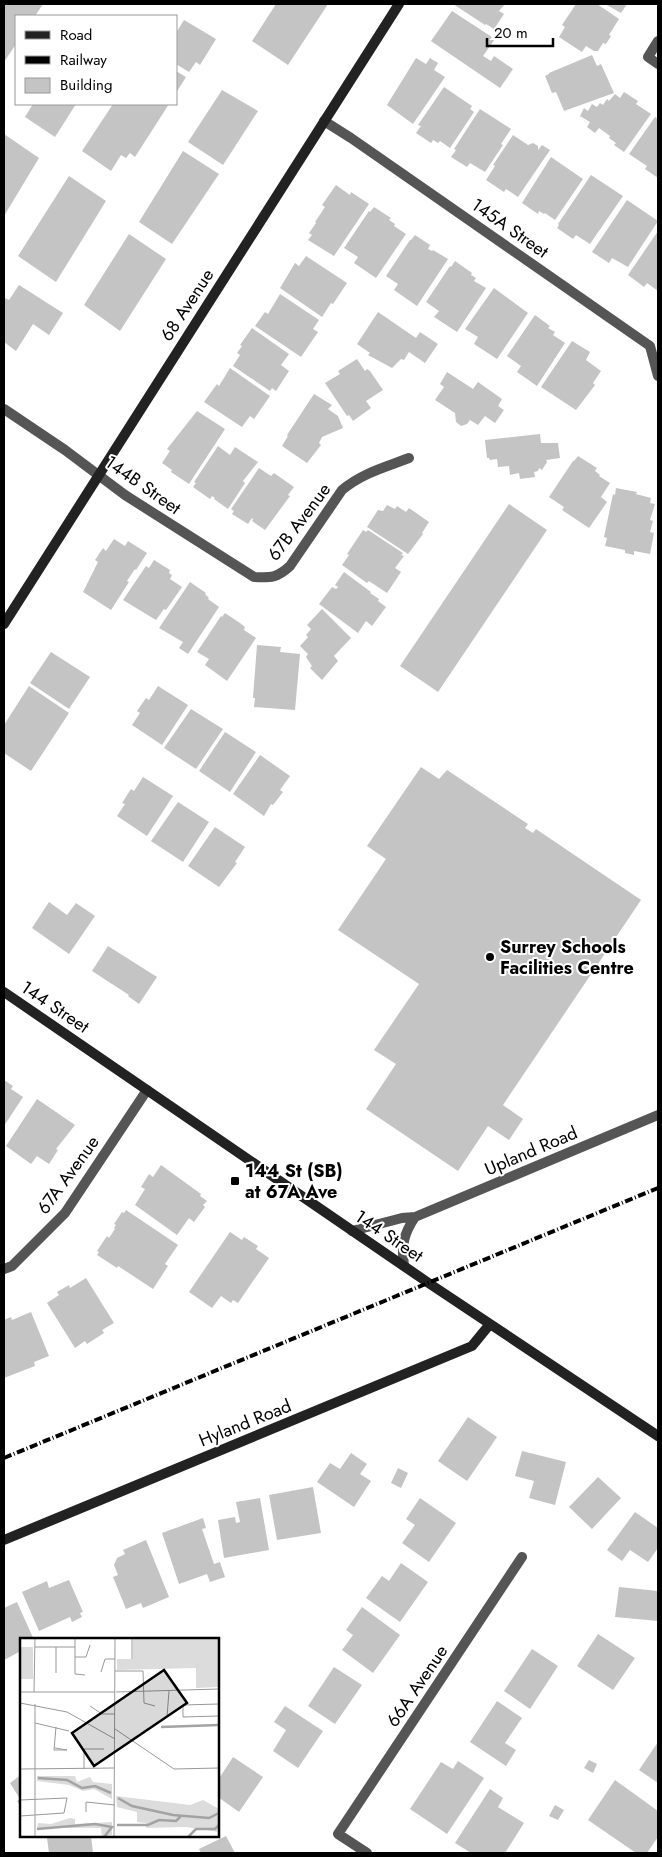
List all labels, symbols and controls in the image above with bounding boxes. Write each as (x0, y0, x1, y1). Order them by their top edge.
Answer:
legend (15, 15, 178, 105)
scale bar (487, 15, 553, 47)
text: 20 m (494, 22, 528, 44)
text: Road (60, 24, 92, 46)
text: Railway (60, 49, 107, 71)
text: Building (60, 74, 112, 96)
street label: 145A Street (466, 192, 554, 265)
street label: 68 Avenue (154, 264, 220, 346)
street label: 144B Street (100, 449, 187, 521)
street label: 67B Avenue (261, 478, 337, 566)
place label: Surrey Schools Facilities Centre (500, 934, 634, 981)
marker: Surrey Schools Facilities Centre (484, 951, 496, 963)
street label: 144 Street (16, 975, 95, 1040)
street label: Upland Road (481, 1120, 581, 1182)
street label: 67A Avenue (31, 1130, 105, 1220)
place label: 144 St (SB) at 67A Ave (245, 1158, 343, 1205)
marker: 144 St (SB) at 67A Ave (229, 1175, 241, 1187)
street label: 144 Street (350, 1204, 429, 1269)
street label: Hyland Road (195, 1393, 295, 1453)
inset map (20, 1638, 219, 1837)
street label: 66A Avenue (380, 1640, 454, 1732)

